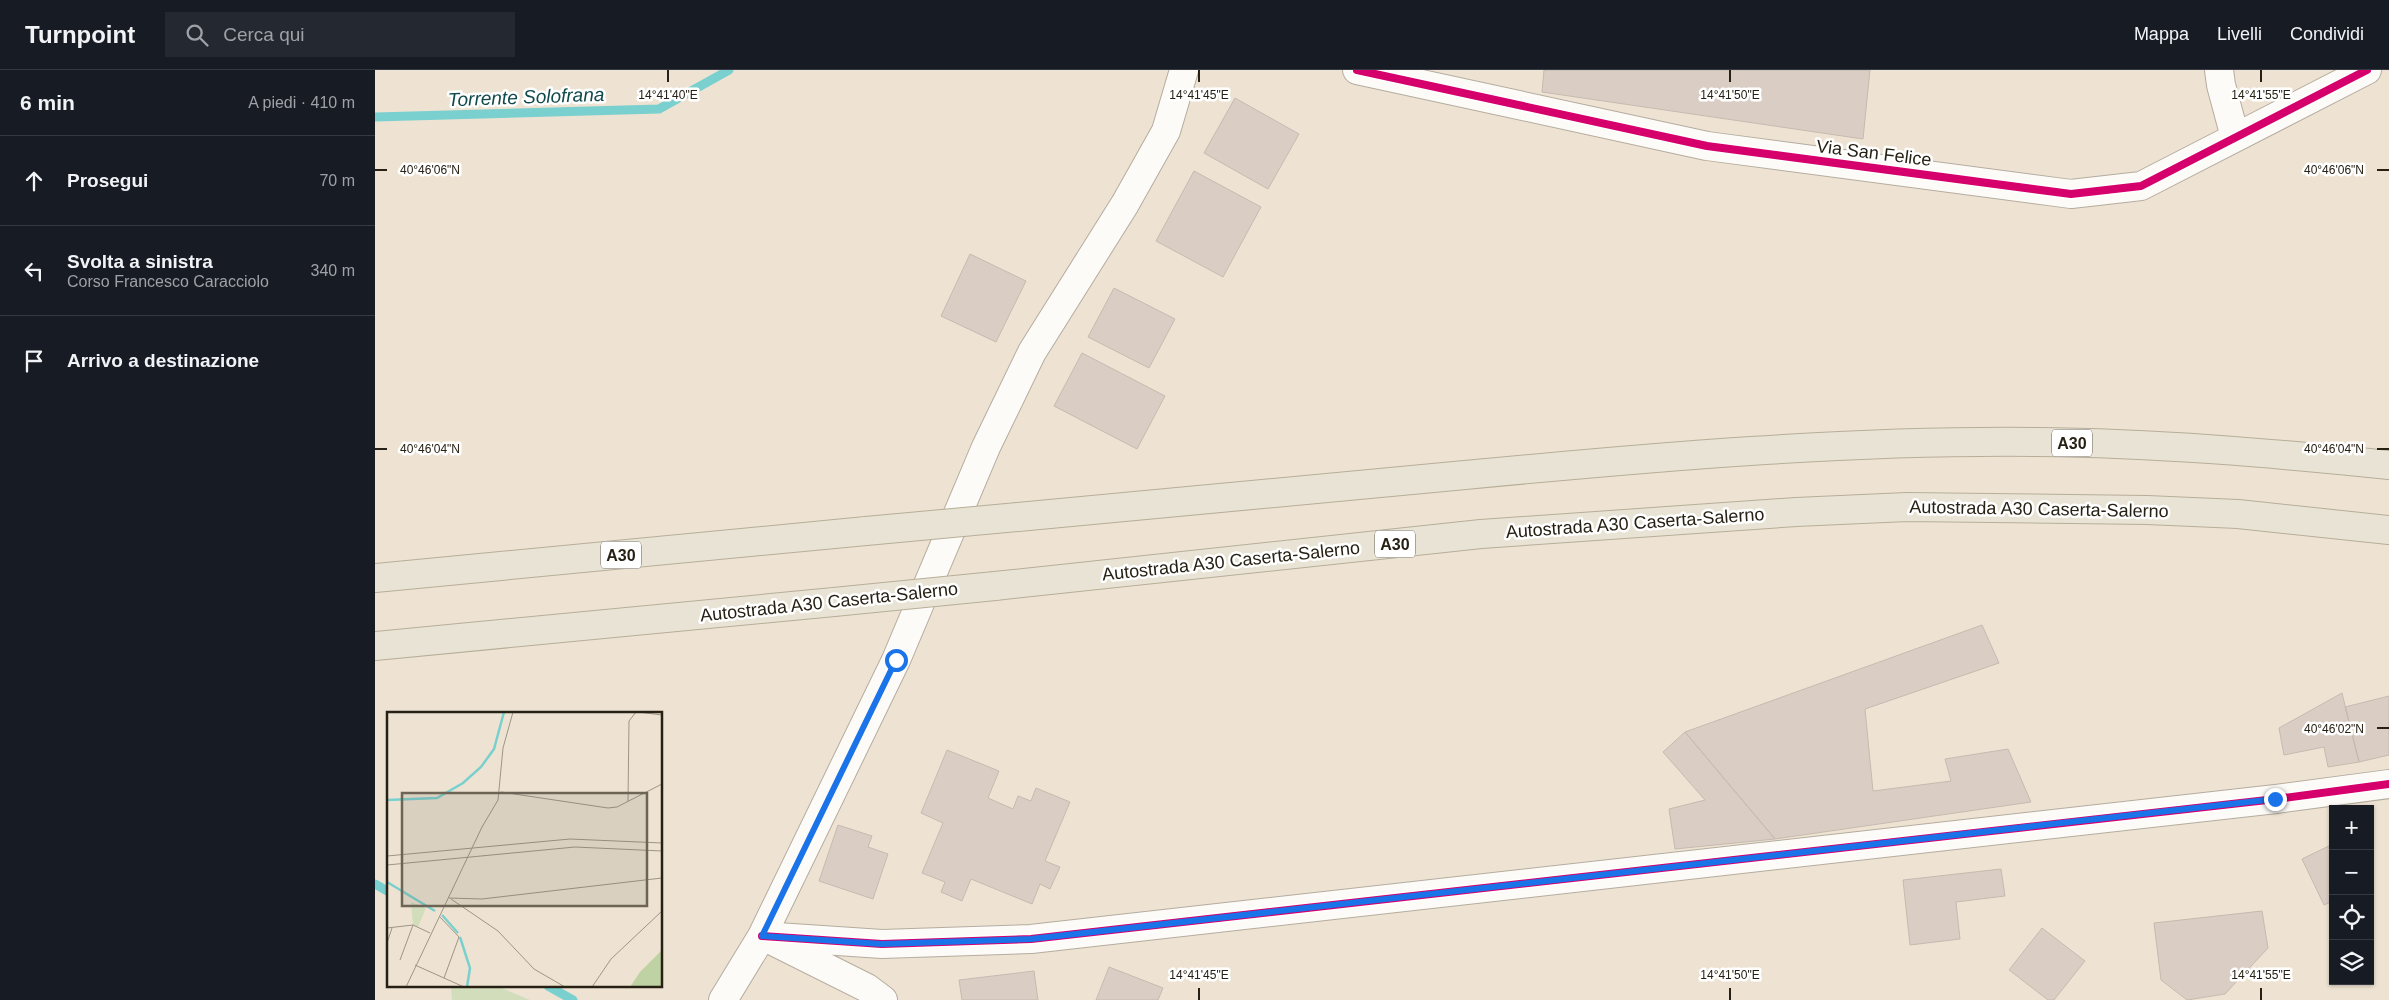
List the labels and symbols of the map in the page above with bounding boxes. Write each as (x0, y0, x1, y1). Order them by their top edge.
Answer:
water label: Torrente Solofrana (447, 84, 605, 110)
text: 14°41'40"E (638, 88, 698, 102)
text: 14°41'45"E (1169, 88, 1229, 102)
text: 14°41'50"E (1700, 88, 1760, 102)
text: 14°41'55"E (2231, 88, 2291, 102)
street label: Via San Felice (1815, 136, 1933, 170)
text: 40°46'06"N (400, 163, 460, 177)
text: 40°46'06"N (2304, 163, 2364, 177)
road number: A30 (2052, 429, 2092, 456)
text: 40°46'04"N (400, 442, 460, 456)
text: 40°46'04"N (2304, 442, 2364, 456)
street label: Autostrada A30 Caserta-Salerno (1909, 497, 2169, 521)
street label: Autostrada A30 Caserta-Salerno (1505, 504, 1765, 542)
road number: A30 (1375, 530, 1415, 558)
street label: Autostrada A30 Caserta-Salerno (1101, 538, 1361, 584)
road number: A30 (601, 542, 641, 568)
street label: Autostrada A30 Caserta-Salerno (699, 579, 959, 625)
route start (885, 649, 908, 672)
inset map (387, 712, 663, 988)
text: 40°46'02"N (2304, 722, 2364, 736)
route end (2264, 788, 2287, 811)
text: 14°41'45"E (1169, 968, 1229, 982)
text: 14°41'50"E (1700, 968, 1760, 982)
text: 14°41'55"E (2231, 968, 2291, 982)

